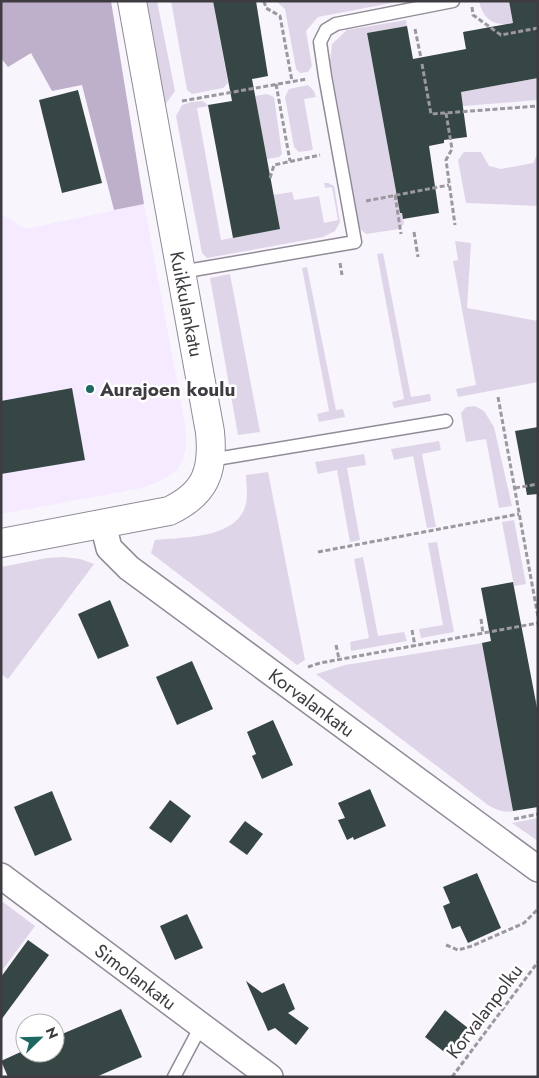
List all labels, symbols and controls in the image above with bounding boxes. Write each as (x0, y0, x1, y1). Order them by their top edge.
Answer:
street label: Kuikkulankatu (163, 249, 210, 359)
place label: Aurajoen koulu (99, 376, 235, 403)
marker: Aurajoen koulu (84, 383, 96, 395)
street label: Korvalankatu (263, 662, 360, 744)
street label: Simolankatu (89, 937, 182, 1017)
street label: Korvalanpolku (440, 958, 529, 1064)
north arrow (15, 1013, 65, 1063)
text: N (41, 1024, 63, 1042)

